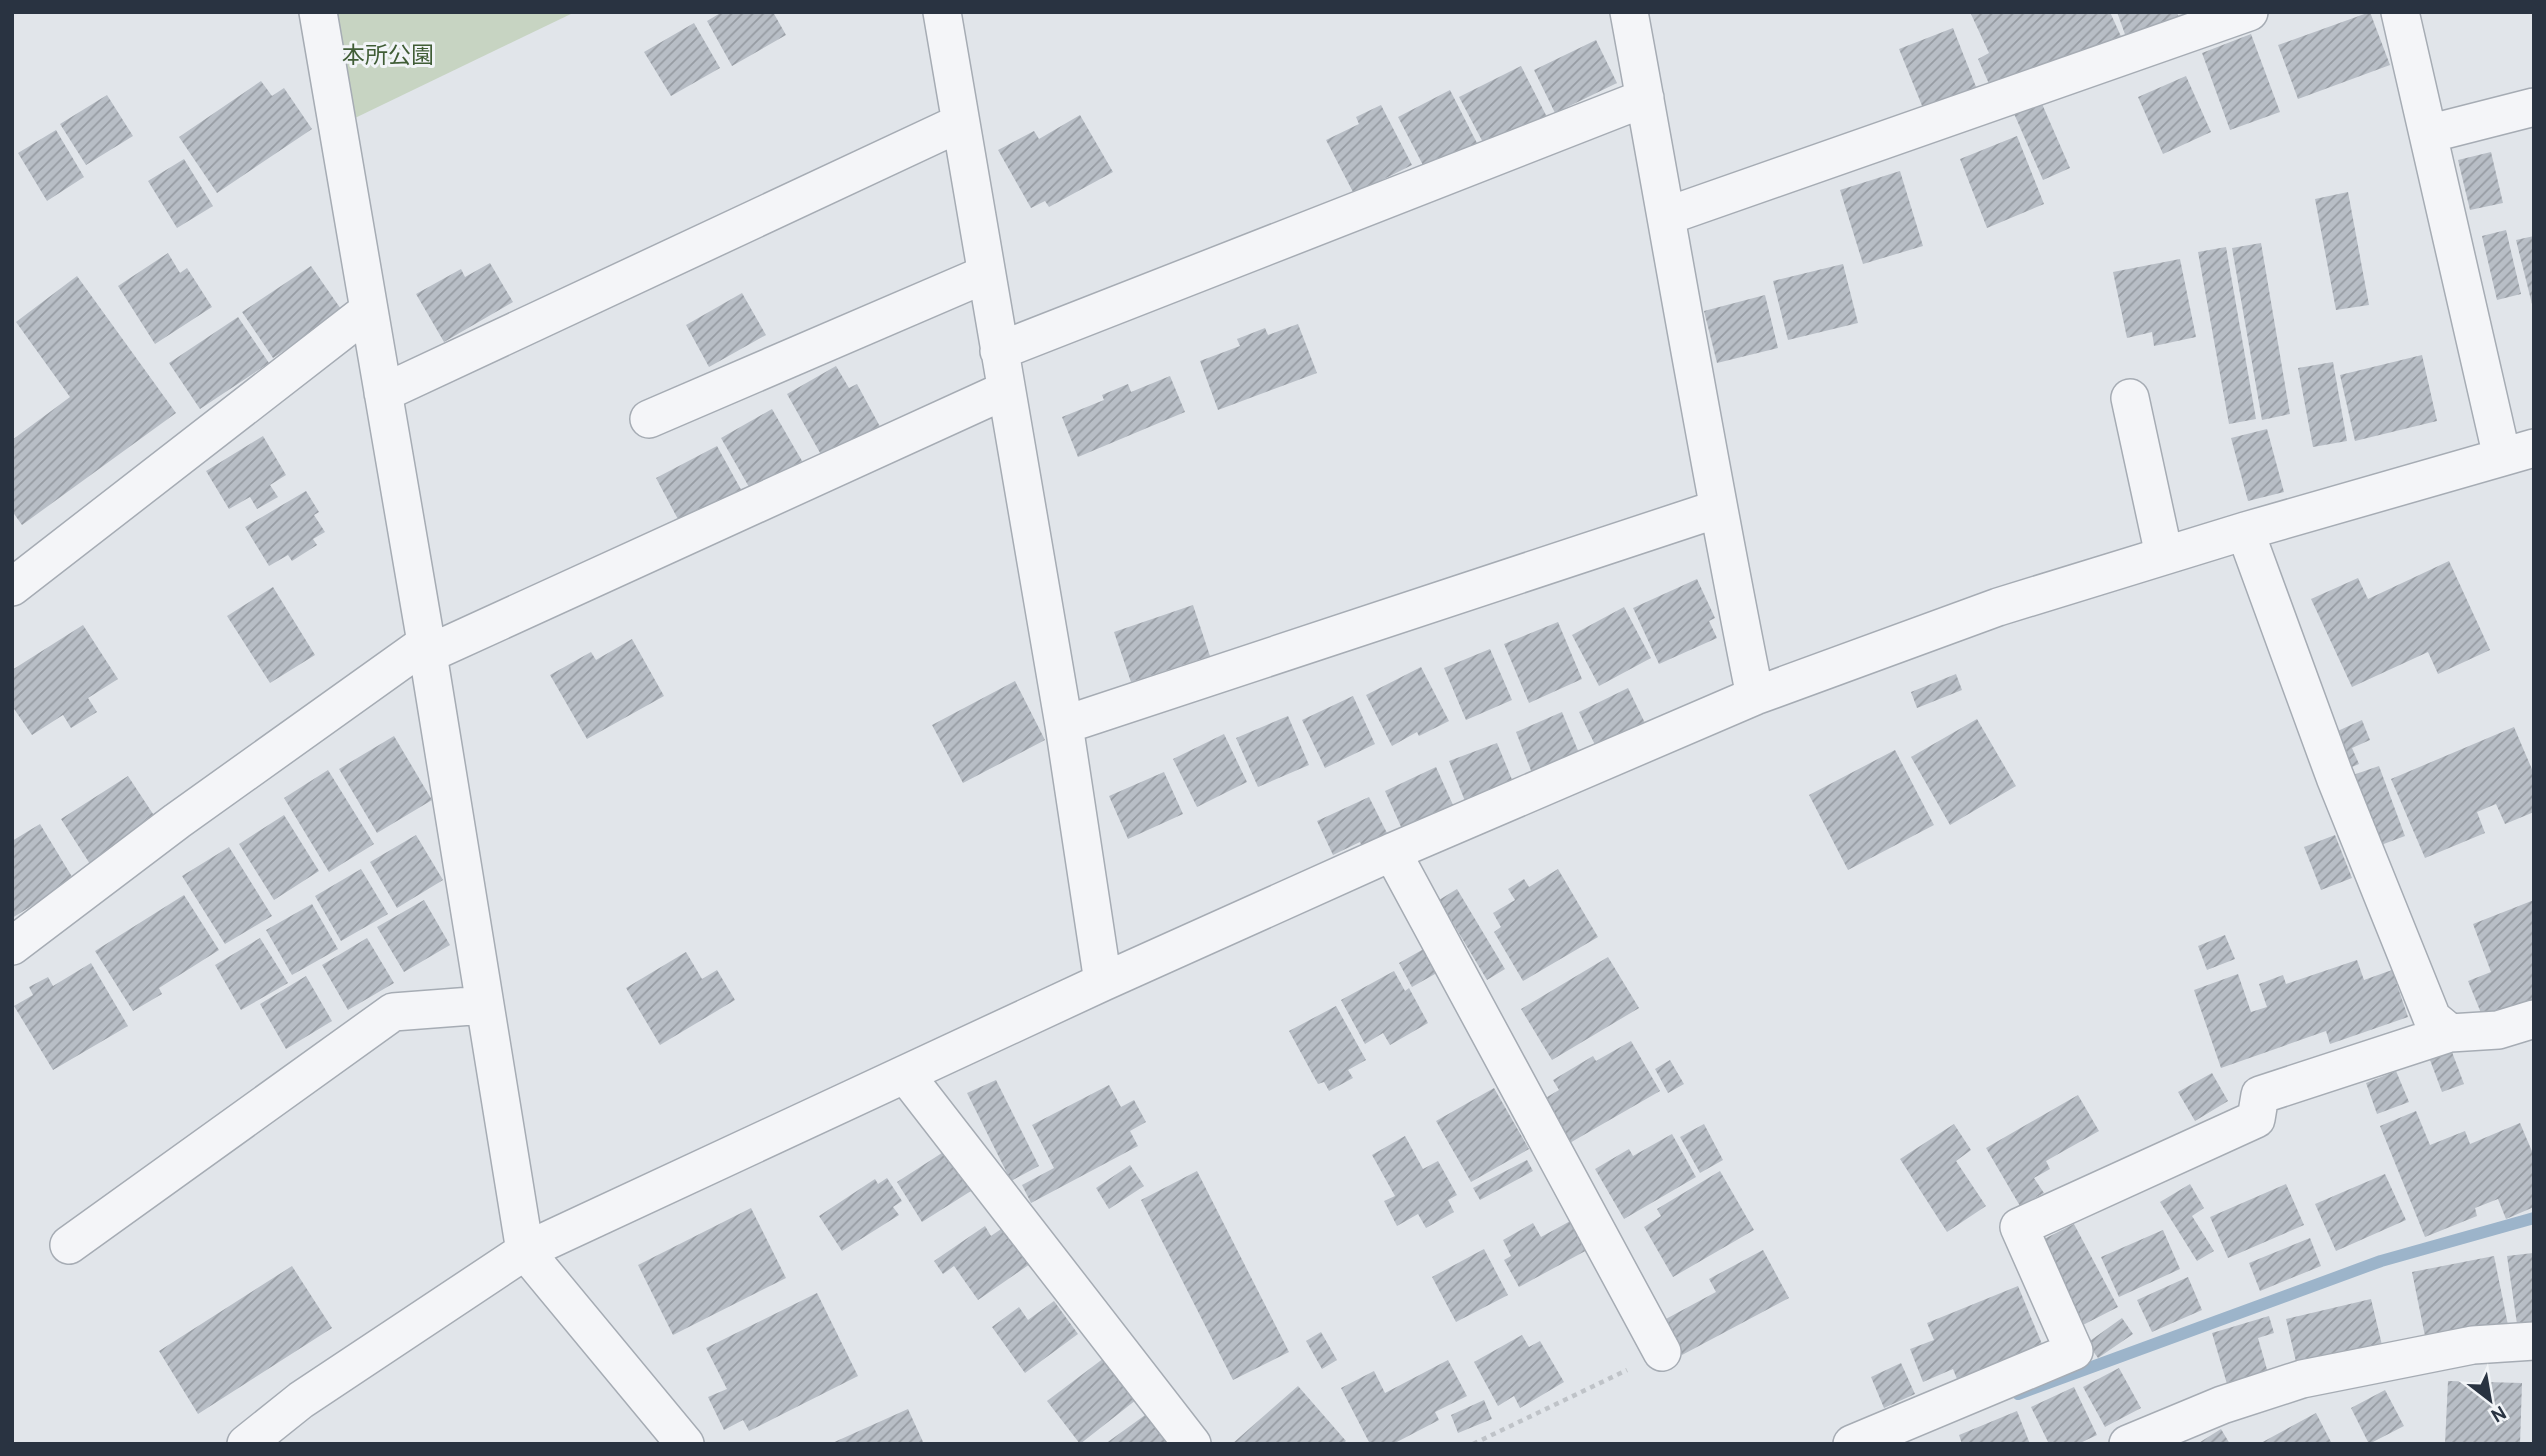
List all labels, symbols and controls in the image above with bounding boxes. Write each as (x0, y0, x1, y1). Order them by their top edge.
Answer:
park label: 本所公園 (342, 41, 434, 69)
north arrow (2455, 1365, 2525, 1435)
text: N (2487, 1401, 2510, 1427)

